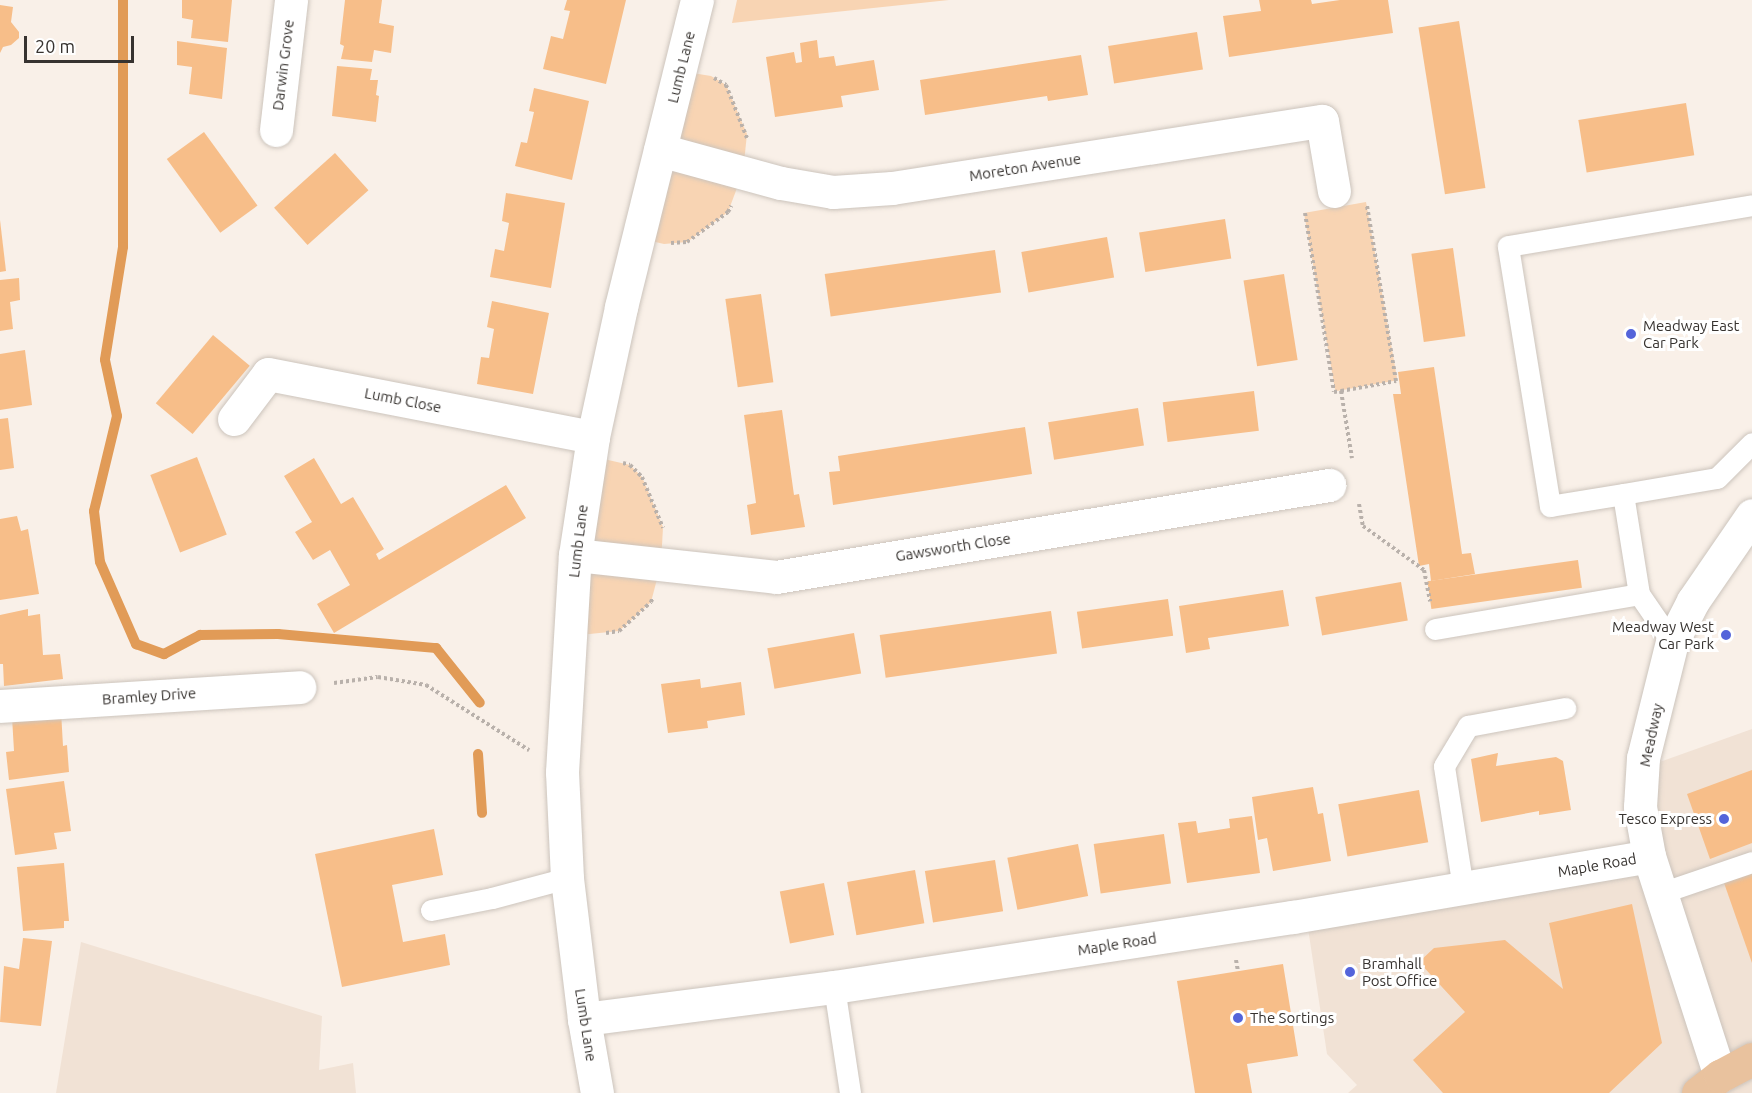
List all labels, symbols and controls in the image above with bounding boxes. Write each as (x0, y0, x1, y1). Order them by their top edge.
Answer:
street label: Darwin Grove (268, 18, 298, 112)
scale bar (27, 24, 136, 62)
street label: Lumb Lane (663, 29, 699, 105)
text: 20 m (35, 36, 75, 56)
street label: Moreton Avenue (968, 149, 1082, 185)
place label: Meadway East Car Park (1643, 316, 1739, 351)
marker: Meadway East Car Park (1624, 327, 1638, 341)
street label: Lumb Close (363, 384, 443, 416)
street label: Lumb Lane (565, 503, 591, 579)
street label: Gawsworth Close (894, 529, 1012, 565)
place label: Meadway West Car Park (1612, 617, 1714, 652)
marker: Meadway West Car Park (1719, 628, 1733, 642)
street label: Bramley Drive (101, 684, 197, 708)
street label: Meadway (1636, 702, 1666, 768)
place label: Tesco Express (1619, 810, 1712, 828)
marker: Tesco Express (1717, 812, 1731, 826)
street label: Maple Road (1556, 849, 1638, 881)
street label: Maple Road (1076, 929, 1158, 959)
place label: Bramhall Post Office (1362, 954, 1437, 989)
marker: Bramhall Post Office (1343, 965, 1357, 979)
street label: Lumb Lane (571, 987, 601, 1063)
place label: The Sortings (1250, 1009, 1334, 1027)
marker: The Sortings (1231, 1011, 1245, 1025)

